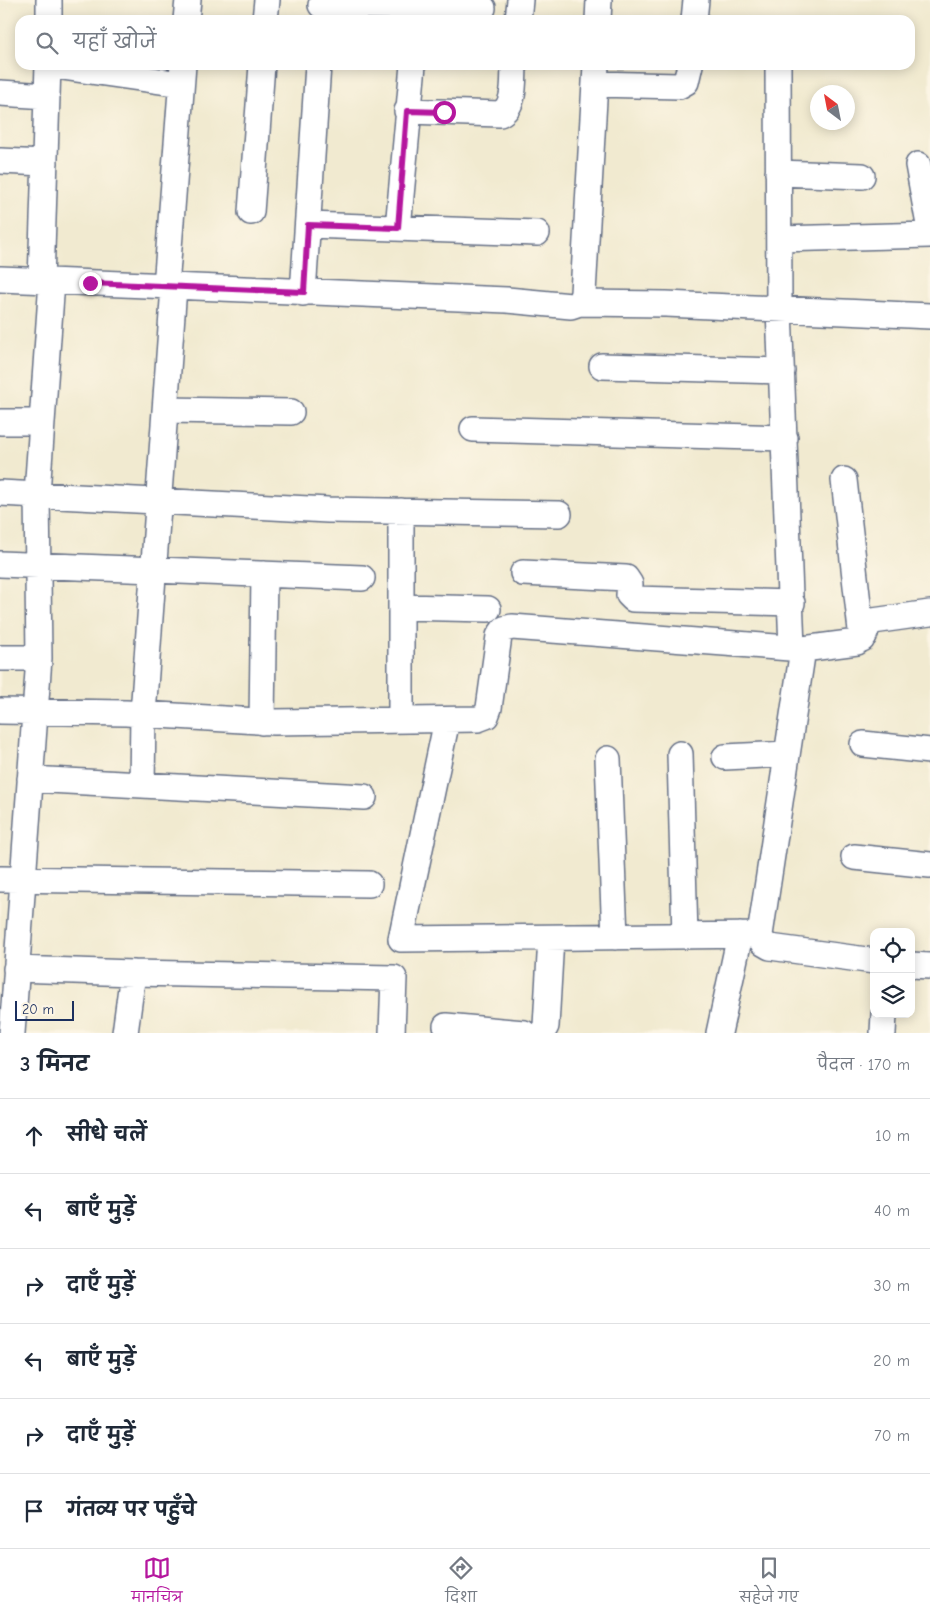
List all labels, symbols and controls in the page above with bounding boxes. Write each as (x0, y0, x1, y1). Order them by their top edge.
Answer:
search box (15, 15, 915, 70)
icon: search (33, 29, 61, 57)
text: यहाँ खोजें (73, 31, 156, 53)
north arrow (810, 85, 855, 130)
route start (433, 101, 456, 124)
route end (79, 272, 102, 295)
map controls (870, 928, 915, 1018)
button: locate (870, 928, 915, 973)
button: layers (870, 973, 915, 1018)
scale bar (15, 998, 74, 1021)
text: 20 m (22, 1001, 54, 1018)
text: 3 मिनट (20, 1052, 89, 1076)
text: पैदल · 170 m (817, 1056, 910, 1074)
icon: ahead (20, 1122, 48, 1150)
text: सीधे चलें (67, 1124, 147, 1146)
text: 10 m (875, 1127, 910, 1145)
icon: left (20, 1197, 48, 1225)
text: बाएँ मुड़ें (67, 1199, 136, 1221)
text: 40 m (874, 1202, 910, 1220)
icon: right (20, 1272, 48, 1300)
text: दाएँ मुड़ें (67, 1274, 135, 1296)
text: 30 m (874, 1277, 910, 1295)
icon: left (20, 1347, 48, 1375)
text: बाएँ मुड़ें (67, 1349, 136, 1371)
text: 20 m (873, 1352, 910, 1370)
icon: right (20, 1422, 48, 1450)
text: दाएँ मुड़ें (67, 1424, 135, 1446)
text: 70 m (874, 1427, 910, 1445)
icon: arrive (20, 1497, 48, 1525)
text: गंतव्य पर पहुँचे (67, 1499, 196, 1521)
tab: मानचित्र (131, 1554, 183, 1613)
tab: दिशा (445, 1554, 477, 1613)
tab: सहेजे गए (739, 1554, 799, 1613)

